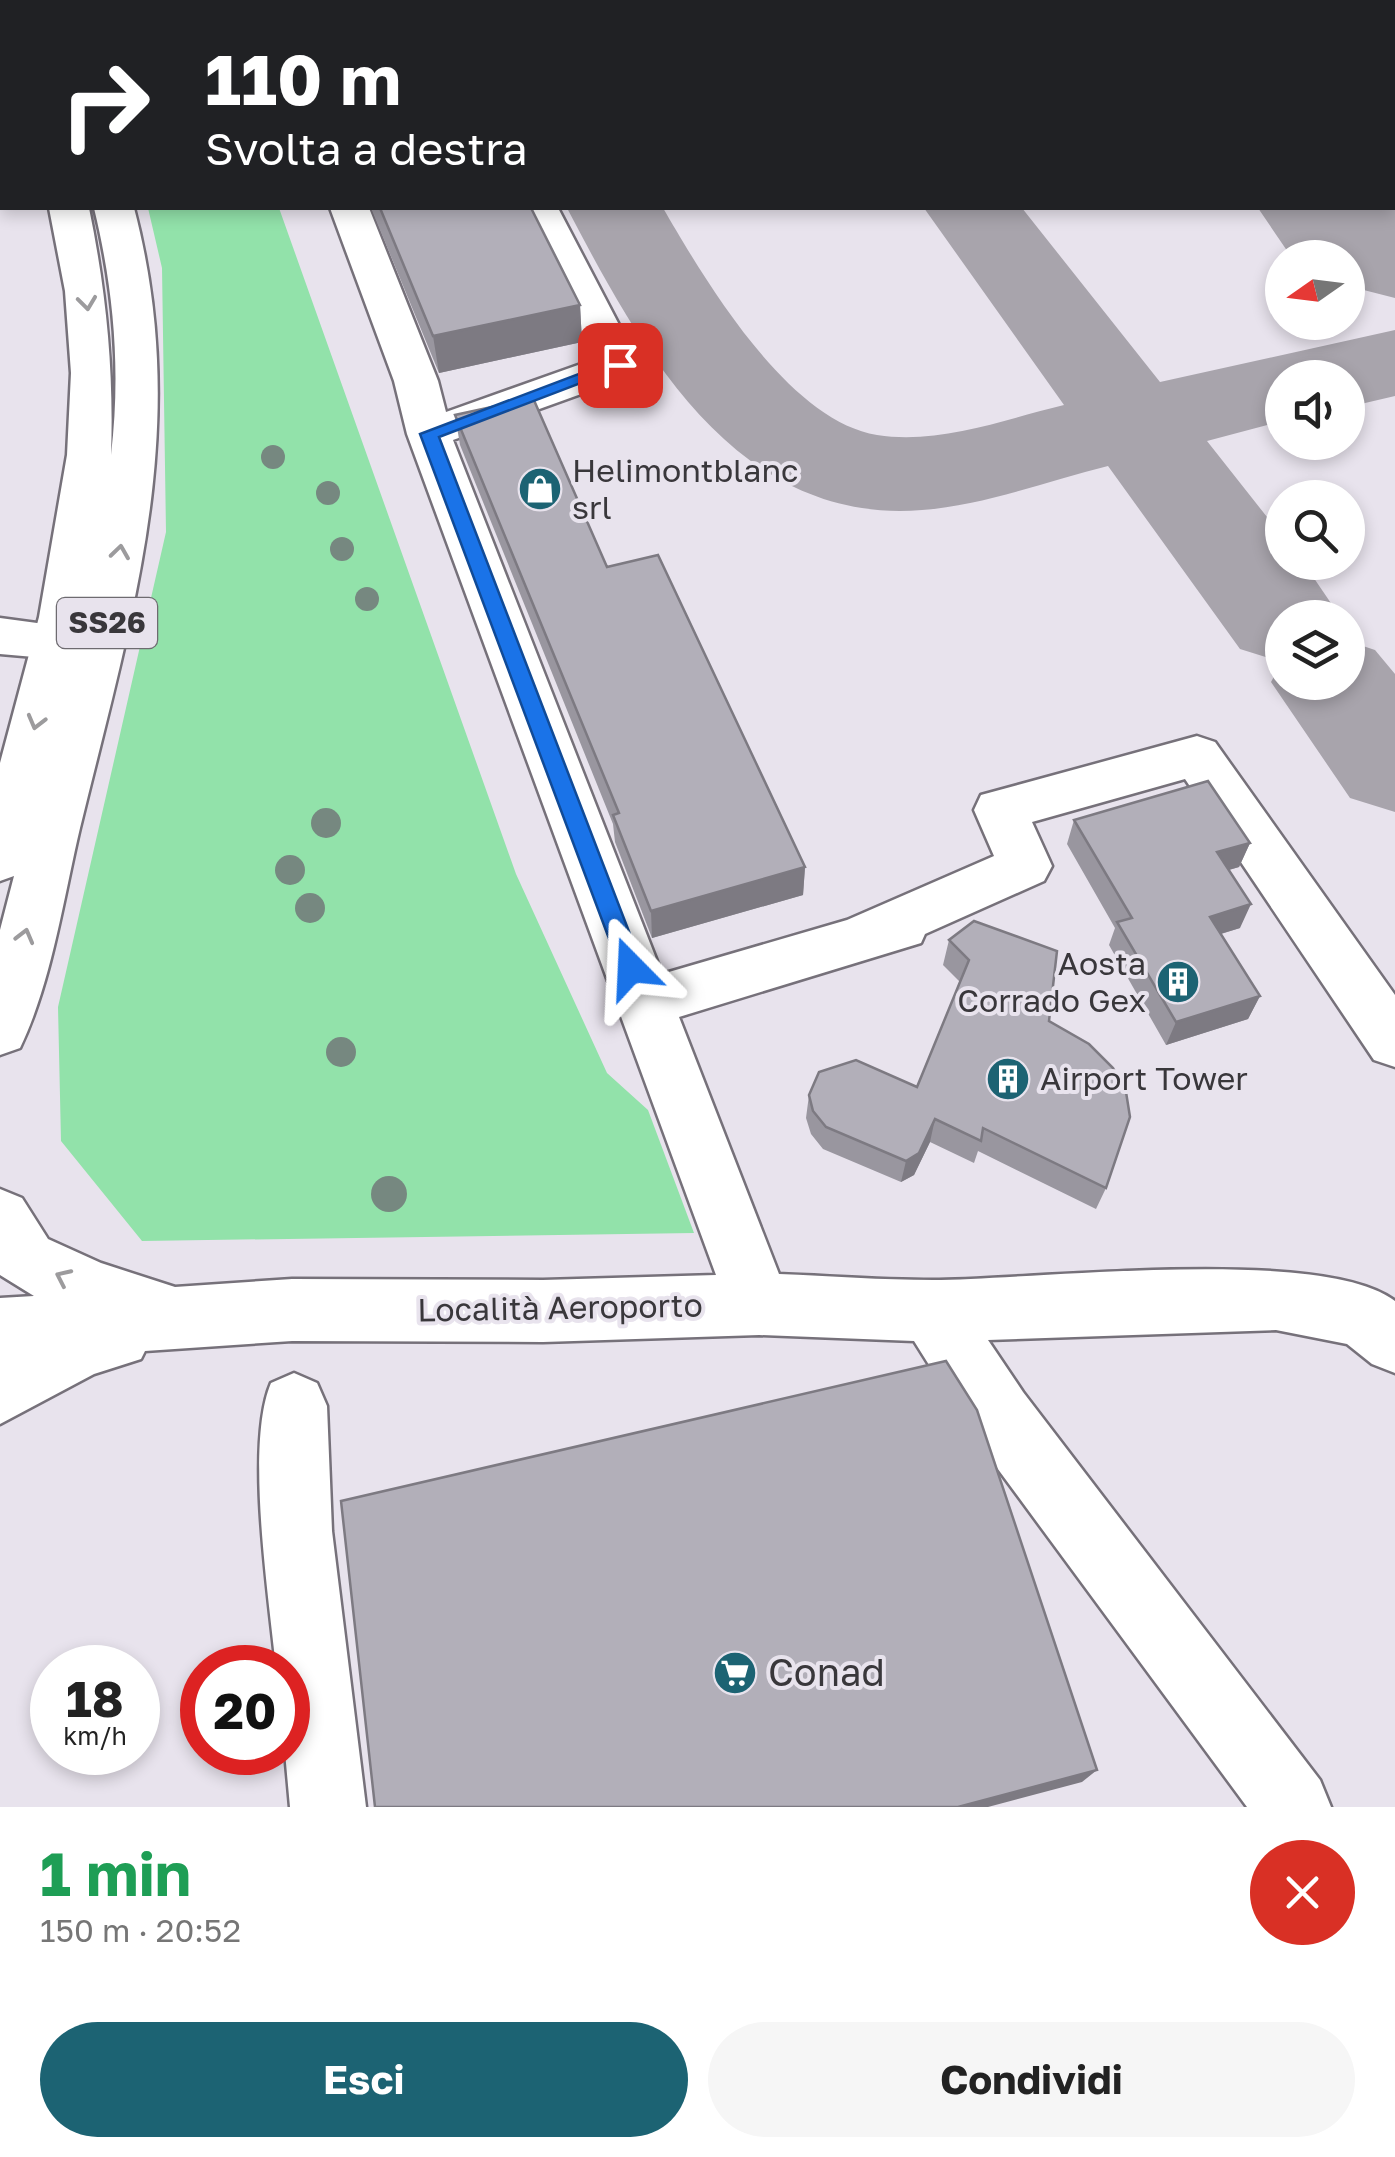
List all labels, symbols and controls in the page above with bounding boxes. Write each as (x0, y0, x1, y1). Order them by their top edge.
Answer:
text: 110 m (205, 36, 401, 120)
icon: right (40, 40, 170, 170)
text: Svolta a destra (205, 121, 528, 175)
north arrow (1265, 240, 1365, 340)
map controls (1265, 240, 1365, 700)
one-way arrow (76, 295, 97, 311)
pin (578, 323, 663, 408)
icon: arrive (593, 338, 648, 393)
button: sound (1265, 360, 1365, 460)
place label: Helimontblanc srl (572, 451, 799, 526)
shop icon: Helimontblanc srl (517, 466, 563, 512)
button: search (1265, 480, 1365, 580)
one-way arrow (108, 544, 129, 561)
road number: SS26 (57, 598, 157, 648)
button: layers (1265, 600, 1365, 700)
one-way arrow (27, 713, 48, 730)
position arrow (579, 916, 683, 1020)
one-way arrow (14, 928, 35, 945)
place label: Aosta Corrado Gex (957, 944, 1146, 1019)
building icon: Aosta Corrado Gex (1155, 959, 1201, 1005)
building icon: Airport Tower (985, 1056, 1031, 1102)
place label: Airport Tower (1040, 1059, 1248, 1097)
one-way arrow (55, 1270, 73, 1290)
street label: Località Aeroporto (417, 1286, 703, 1328)
speed limit sign: 20 (180, 1645, 310, 1775)
place label: Conad (768, 1649, 885, 1694)
supermarket icon: Conad (712, 1650, 758, 1696)
text: 18 (66, 1668, 124, 1728)
text: km/h (63, 1720, 127, 1751)
text: 1 min (40, 1837, 191, 1909)
button: close (1250, 1840, 1355, 1945)
text: 150 m · 20:52 (40, 1911, 241, 1949)
button: Esci (40, 2022, 688, 2137)
button: Condividi (708, 2022, 1355, 2137)

